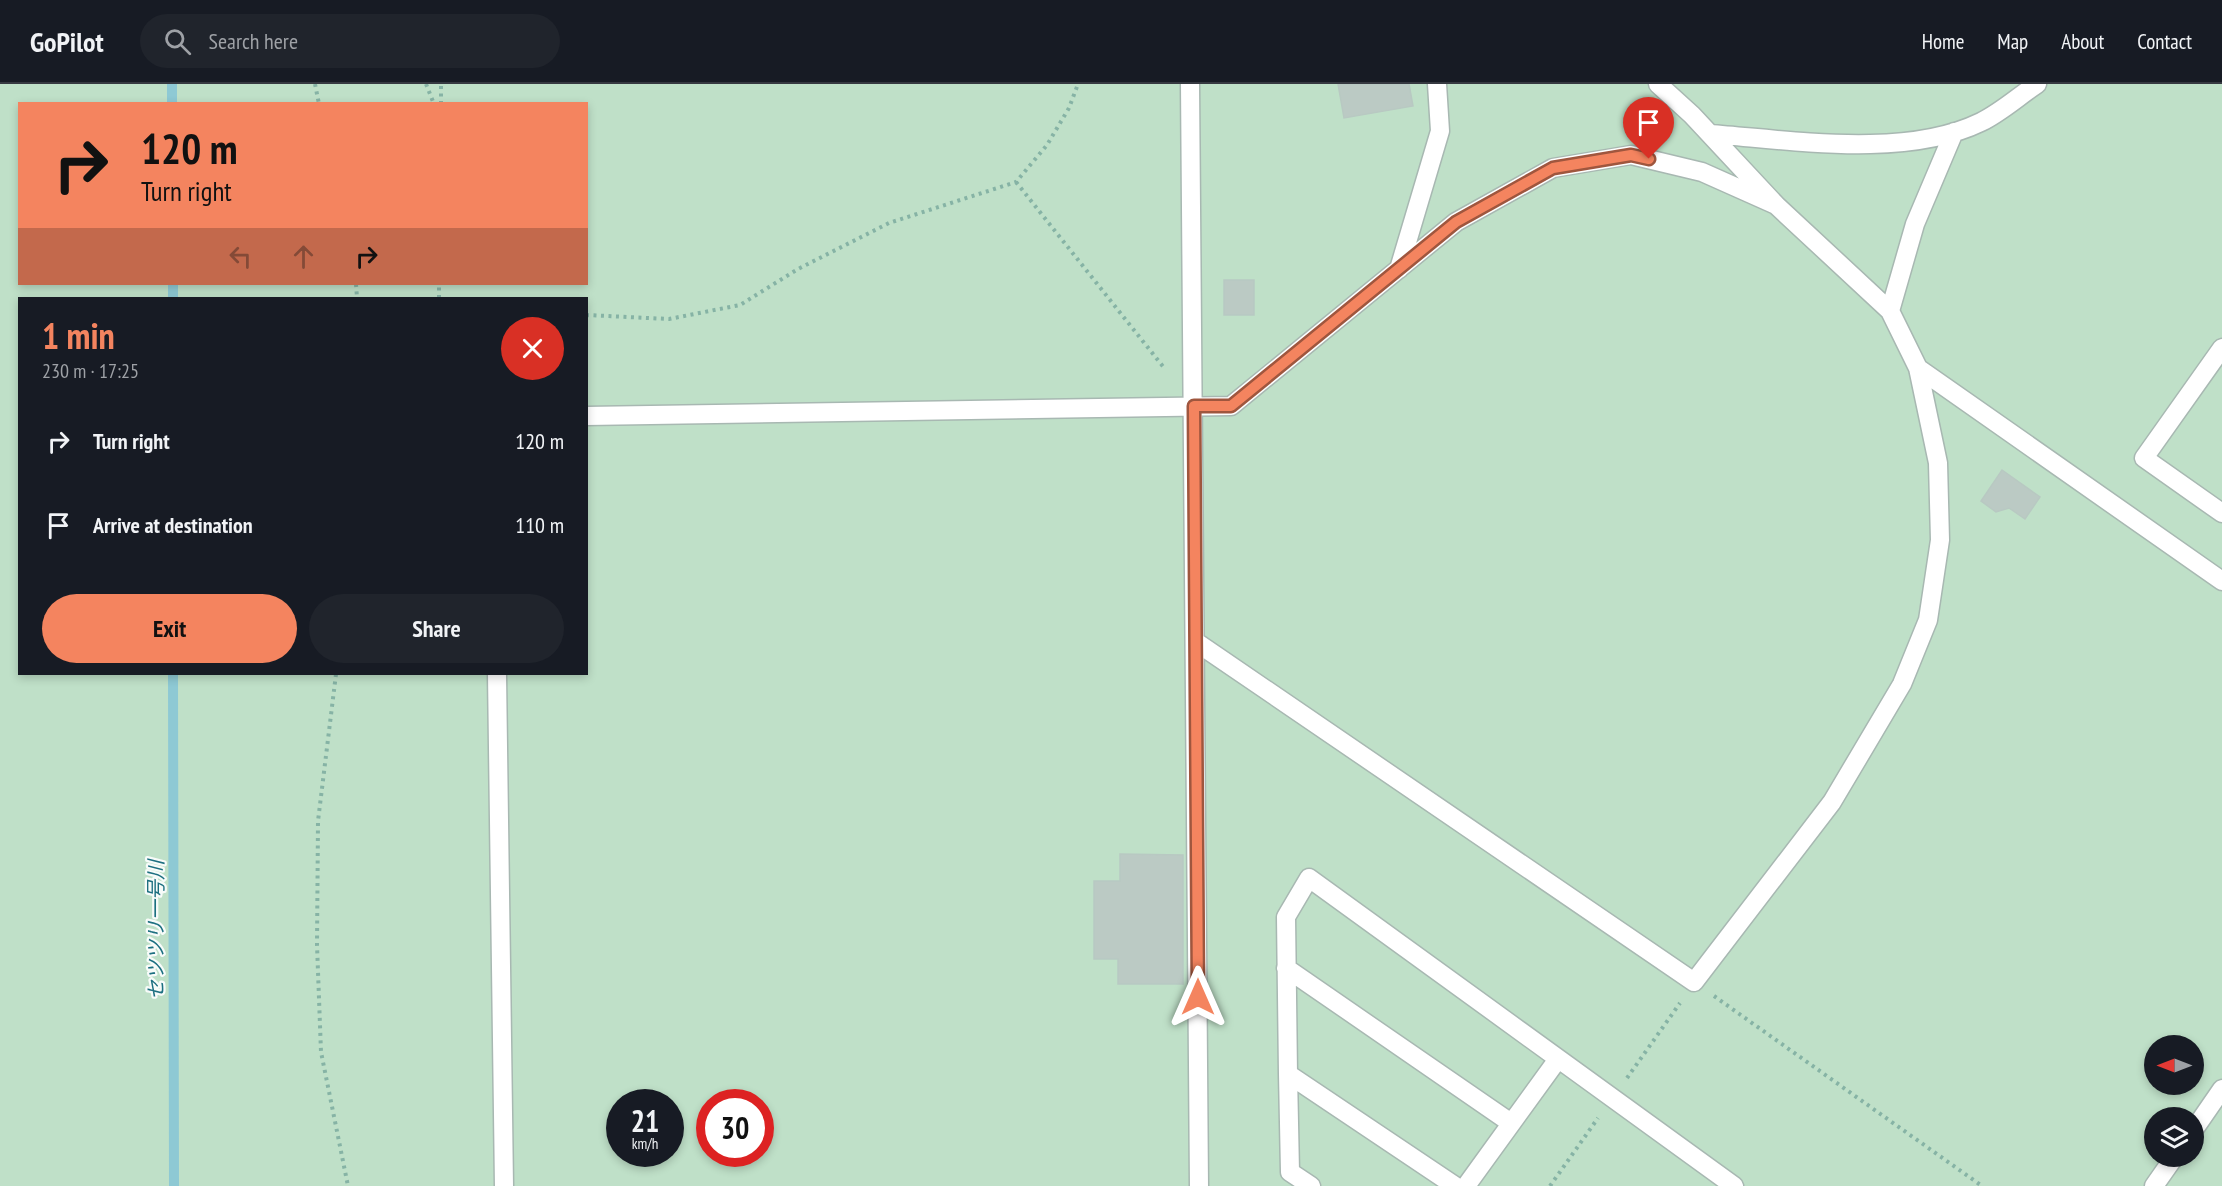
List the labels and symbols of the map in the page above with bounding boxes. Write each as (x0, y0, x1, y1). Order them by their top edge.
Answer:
pin (1623, 97, 1674, 159)
water label: セツツリ一号川 (143, 858, 169, 1000)
position arrow (1166, 965, 1230, 1029)
north arrow (2144, 1035, 2204, 1095)
speed limit sign: 30 (696, 1089, 774, 1167)

